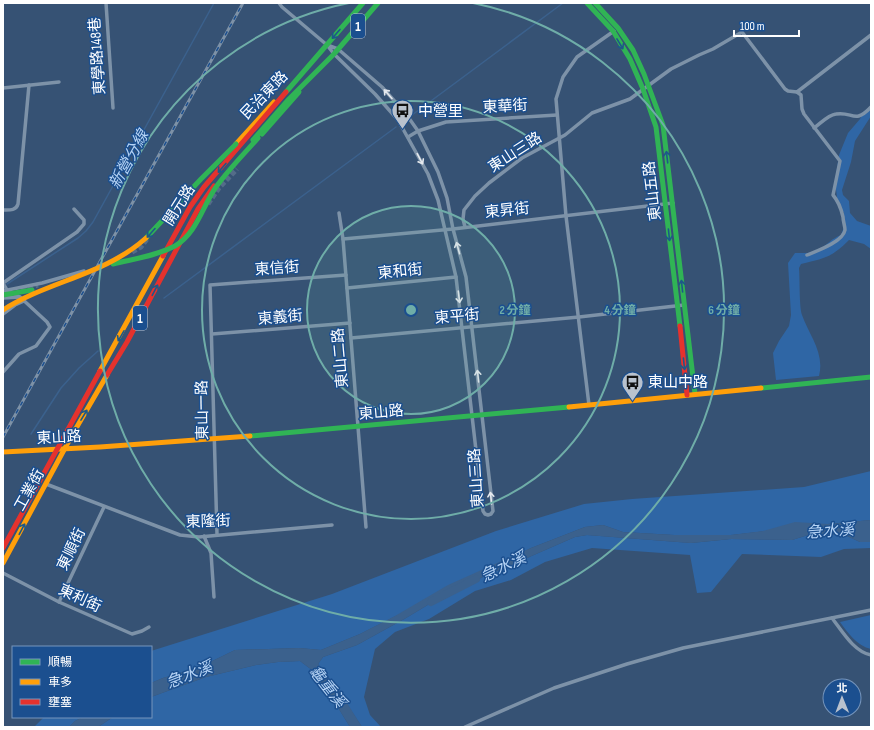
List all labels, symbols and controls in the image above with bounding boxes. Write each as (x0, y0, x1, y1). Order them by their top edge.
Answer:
scale bar (734, 12, 799, 38)
road number: 1 (351, 14, 365, 38)
street label: 東學路148巷 (85, 16, 110, 96)
text: 100 m (740, 19, 765, 34)
one-way arrow (331, 29, 340, 40)
one-way arrow (617, 38, 625, 50)
street label: 民治東路 (237, 67, 292, 124)
one-way arrow (383, 89, 393, 99)
street label: 東華街 (482, 96, 528, 117)
bus stop icon: 中營里 (390, 98, 416, 131)
place label: 中營里 (418, 102, 463, 121)
water label: 新營分線 (105, 125, 154, 192)
street label: 東山三路 (485, 128, 546, 177)
one-way arrow (663, 151, 671, 164)
one-way arrow (417, 153, 424, 165)
street label: 東山五路 (639, 160, 666, 222)
one-way arrow (217, 162, 226, 173)
street label: 開元路 (159, 181, 199, 229)
street label: 東昇街 (484, 199, 530, 222)
one-way arrow (146, 228, 156, 238)
one-way arrow (666, 228, 673, 241)
one-way arrow (454, 241, 461, 254)
street label: 東信街 (254, 257, 300, 280)
street label: 東和街 (377, 260, 423, 283)
one-way arrow (678, 280, 686, 293)
one-way arrow (152, 284, 159, 296)
one-way arrow (455, 290, 462, 303)
centre of rings (404, 303, 418, 317)
text: 2 分鐘 (499, 303, 531, 318)
text: 4 分鐘 (604, 303, 636, 318)
text: 6 分鐘 (708, 303, 740, 318)
street label: 東平街 (434, 305, 480, 328)
road number: 1 (133, 306, 147, 330)
street label: 東義街 (257, 306, 303, 329)
street label: 東山二路 (328, 327, 353, 389)
one-way arrow (116, 330, 124, 342)
one-way arrow (681, 357, 688, 370)
bus stop icon: 東山中路 (620, 369, 646, 402)
one-way arrow (474, 370, 482, 383)
place label: 東山中路 (648, 373, 708, 392)
street label: 東山一路 (192, 380, 213, 440)
street label: 東山路 (358, 401, 404, 424)
one-way arrow (81, 409, 89, 421)
street label: 東山路 (36, 427, 82, 448)
street label: 東山三路 (465, 447, 488, 509)
street label: 工業街 (10, 466, 49, 515)
one-way arrow (488, 492, 495, 505)
street label: 東隆街 (185, 511, 231, 532)
water label: 急水溪 (805, 520, 857, 543)
one-way arrow (18, 523, 26, 535)
street label: 東順街 (53, 525, 90, 574)
water label: 急水溪 (478, 547, 531, 586)
street label: 東利街 (55, 580, 104, 617)
legend (12, 646, 152, 718)
text: 順暢 (48, 655, 72, 670)
water label: 急水溪 (164, 657, 217, 693)
water label: 龜重溪 (305, 662, 350, 713)
text: 車多 (48, 675, 72, 690)
north arrow (822, 678, 862, 718)
text: 北 (836, 682, 847, 695)
text: 壅塞 (48, 695, 72, 710)

